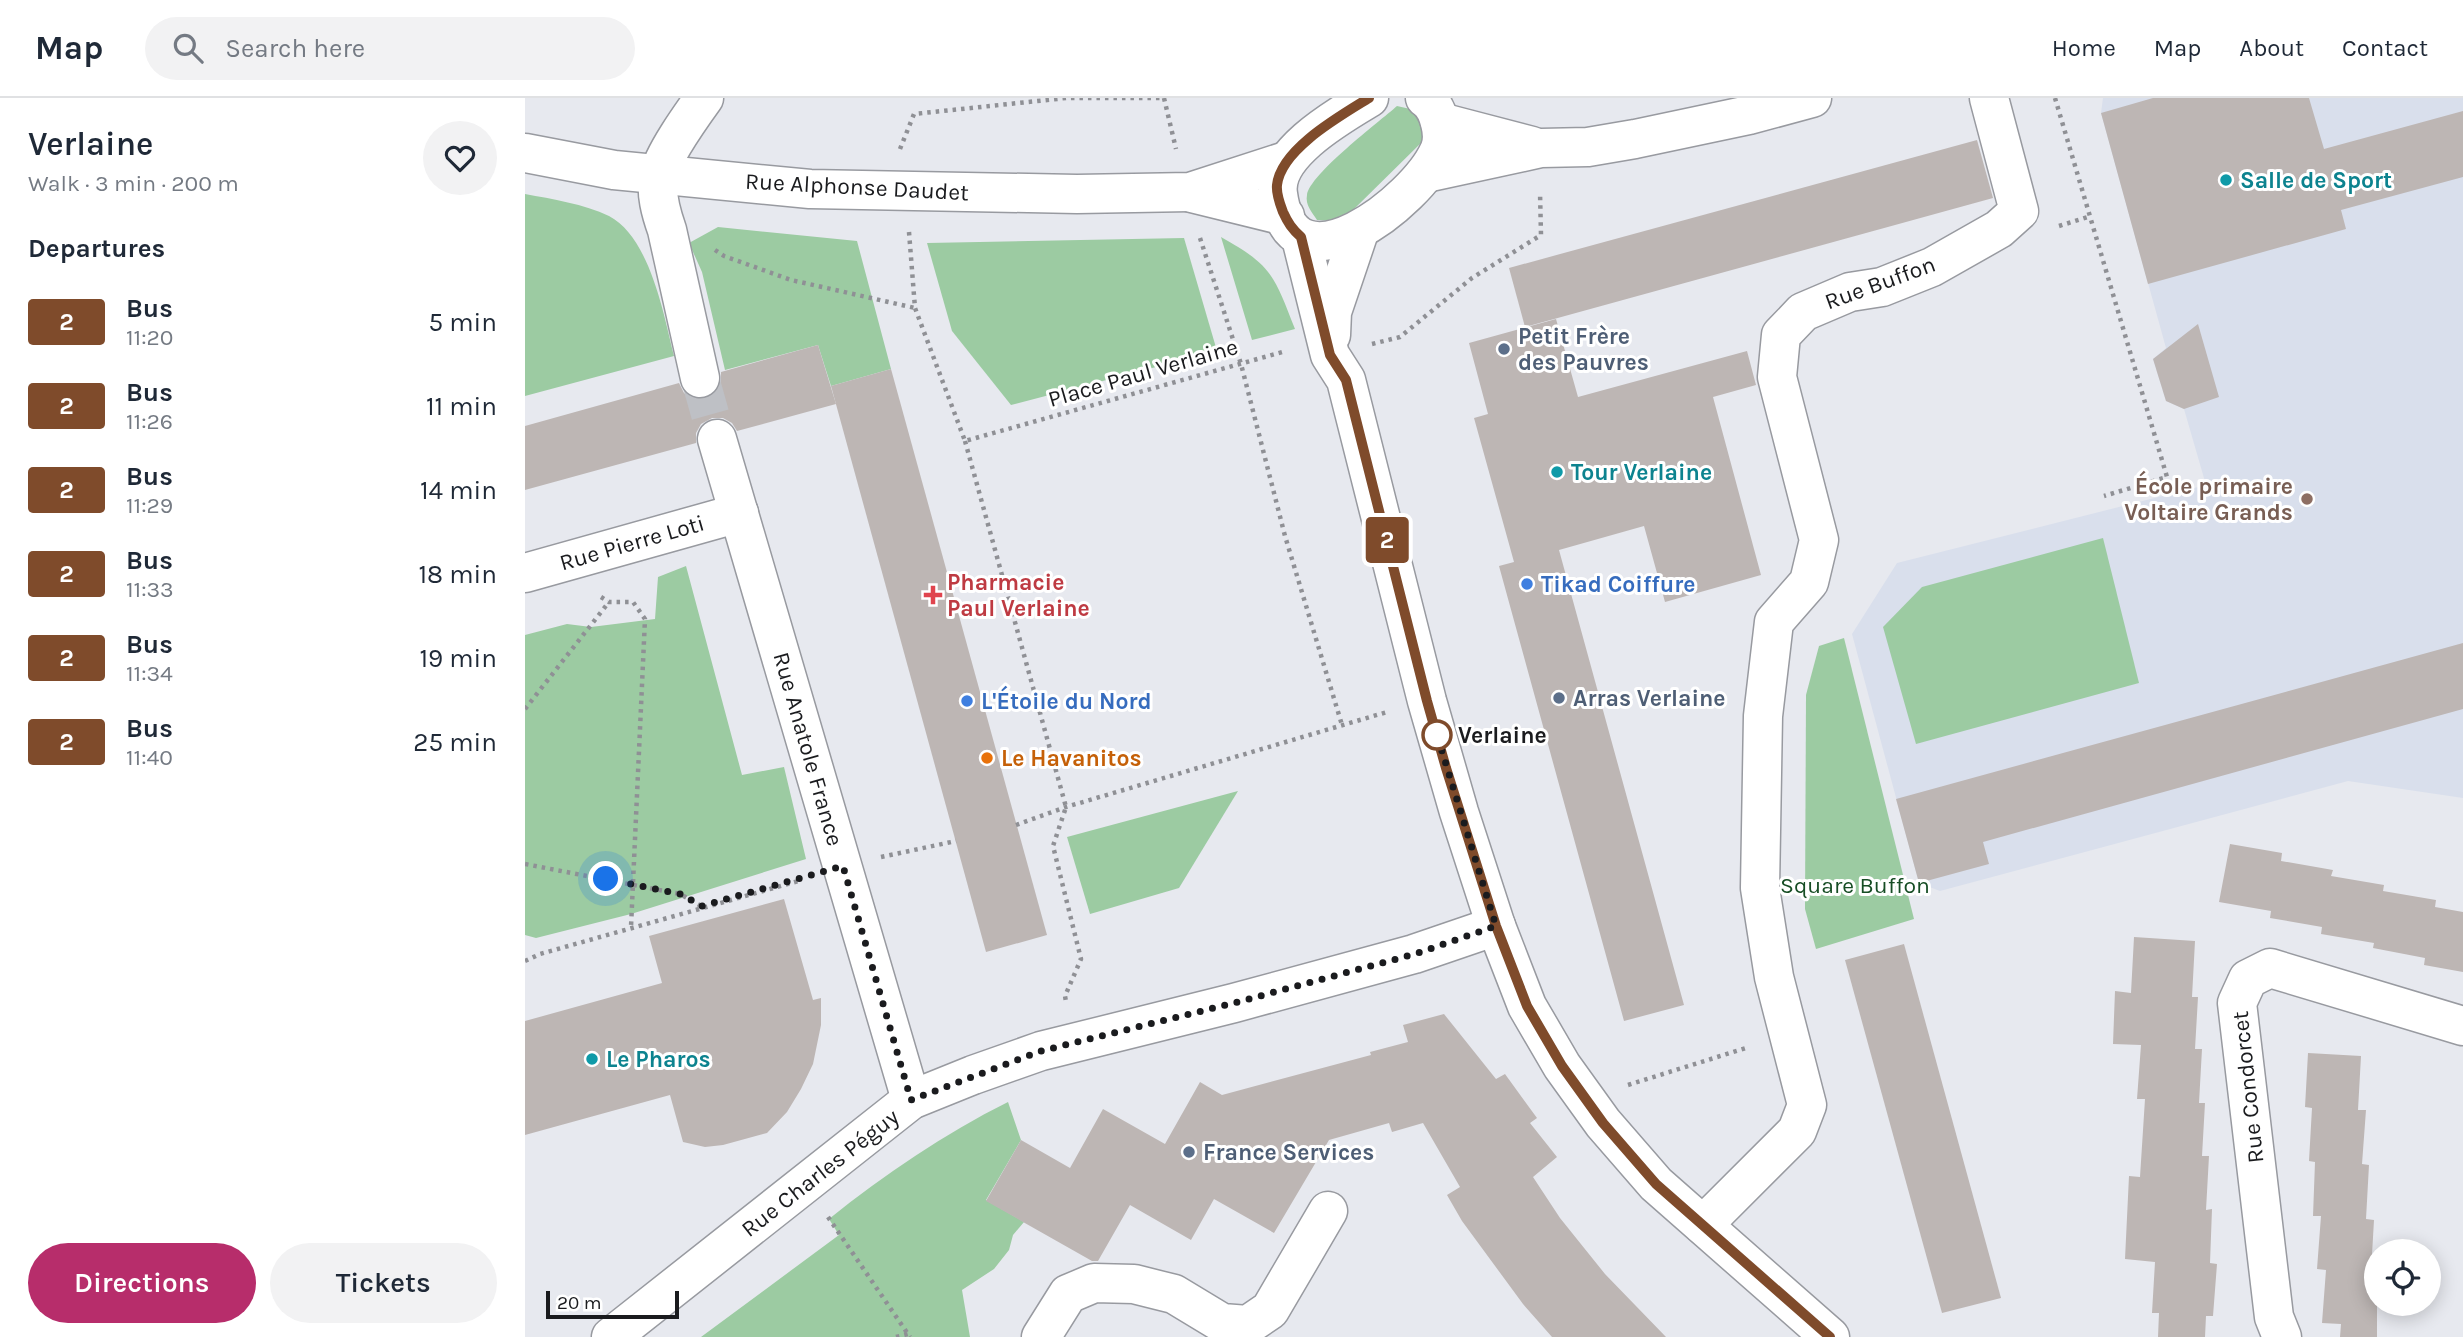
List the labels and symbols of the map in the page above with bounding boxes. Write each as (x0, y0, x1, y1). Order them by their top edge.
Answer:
place label: Salle de Sport (2240, 167, 2392, 194)
street label: Rue Alphonse Daudet (744, 168, 970, 206)
marker: Salle de Sport (2218, 172, 2234, 188)
street label: Rue Buffon (1821, 251, 1939, 315)
place label: Petit Frère des Pauvres (1518, 323, 1649, 376)
street label: Place Paul Verlaine (1045, 333, 1241, 413)
marker: Petit Frère des Pauvres (1496, 341, 1512, 357)
place label: Tour Verlaine (1571, 459, 1712, 486)
marker: Tour Verlaine (1549, 464, 1565, 480)
place label: École primaire Voltaire Grands (2124, 470, 2293, 526)
marker: École primaire Voltaire Grands (2299, 491, 2315, 507)
street label: Rue Pierre Loti (556, 509, 708, 577)
line badge: 2 (1364, 517, 1410, 563)
place label: Pharmacie Paul Verlaine (947, 569, 1090, 622)
place label: Tikad Coiffure (1541, 571, 1695, 598)
marker: Tikad Coiffure (1519, 576, 1535, 592)
marker: Pharmacie Paul Verlaine (925, 587, 941, 603)
street label: Rue Anatole France (767, 649, 849, 849)
place label: L'Étoile du Nord (981, 685, 1152, 715)
place label: Arras Verlaine (1573, 685, 1726, 712)
marker: Arras Verlaine (1551, 690, 1567, 706)
marker: L'Étoile du Nord (959, 693, 975, 709)
marker: Verlaine (1422, 720, 1452, 750)
place label: Verlaine (1458, 722, 1547, 749)
place label: Le Havanitos (1001, 745, 1142, 772)
marker: Le Havanitos (979, 750, 995, 766)
your location (588, 861, 623, 896)
park label: Square Buffon (1780, 872, 1930, 899)
street label: Rue Condorcet (2227, 1009, 2269, 1164)
place label: Le Pharos (606, 1046, 711, 1073)
marker: Le Pharos (584, 1051, 600, 1067)
street label: Rue Charles Péguy (736, 1103, 904, 1243)
place label: France Services (1203, 1139, 1374, 1166)
marker: France Services (1181, 1144, 1197, 1160)
scale bar (546, 1288, 679, 1320)

